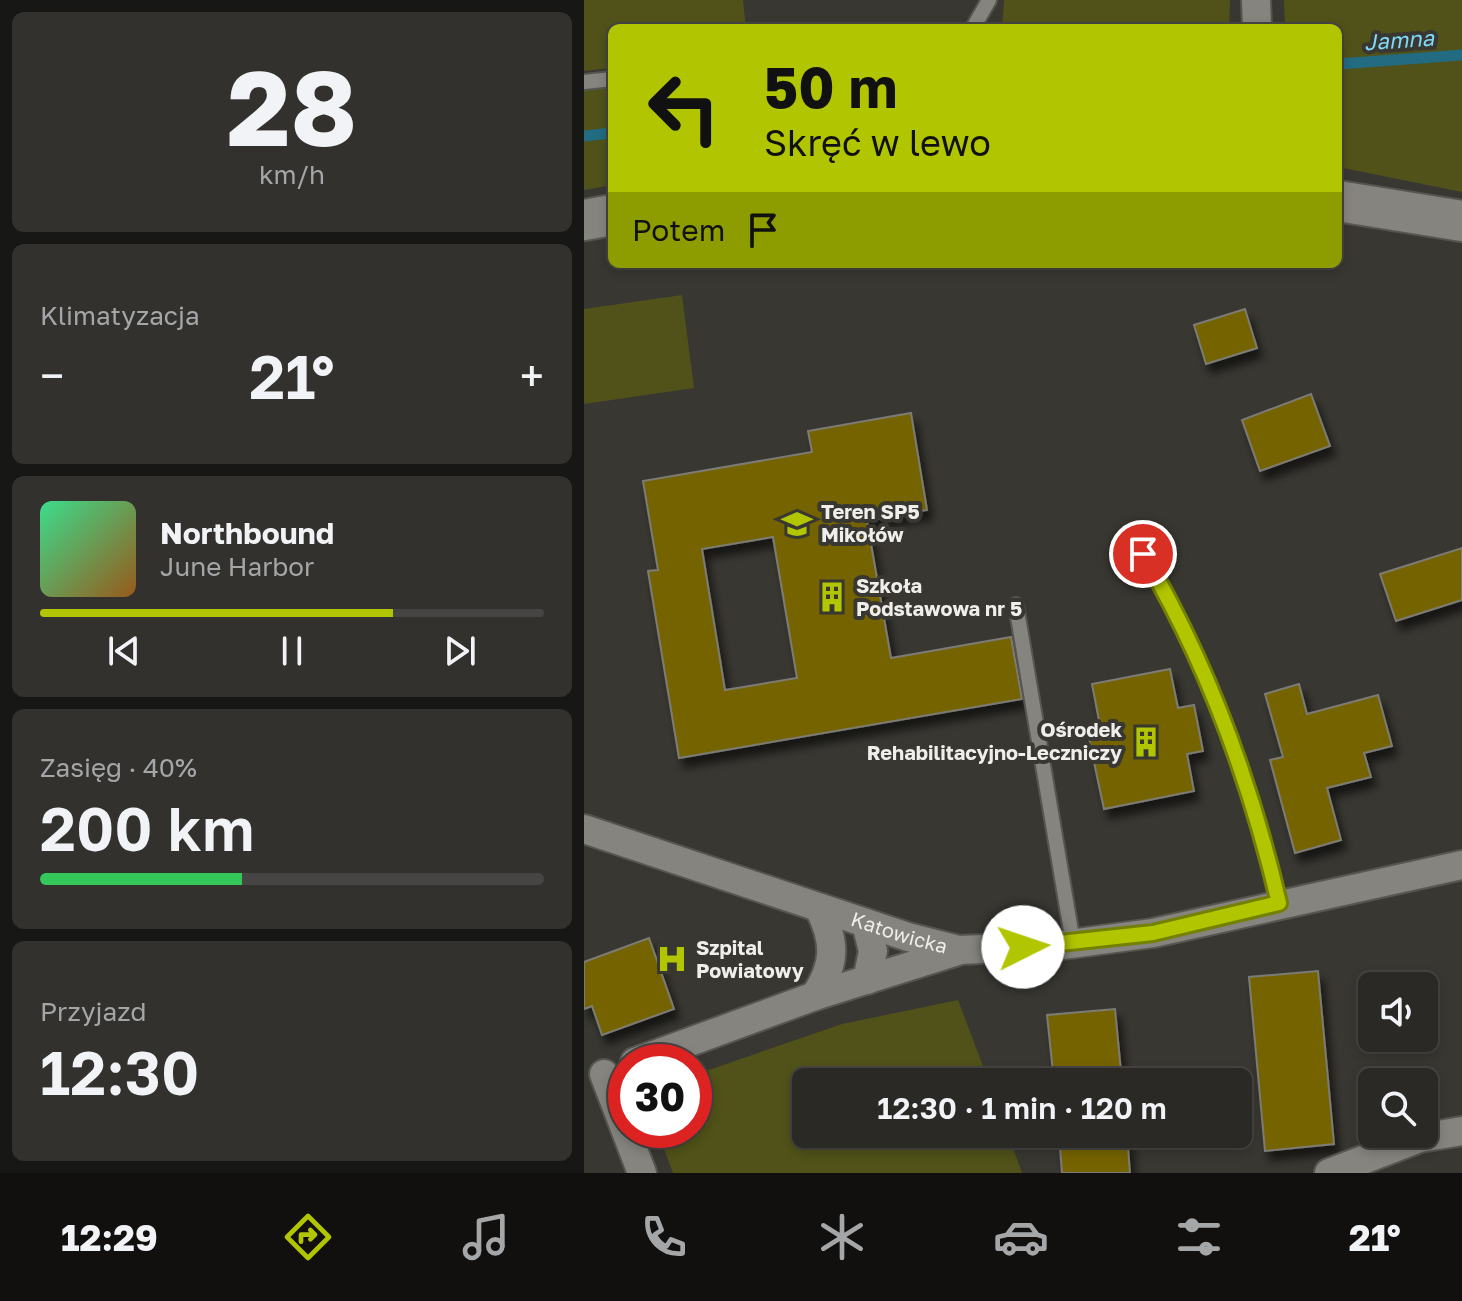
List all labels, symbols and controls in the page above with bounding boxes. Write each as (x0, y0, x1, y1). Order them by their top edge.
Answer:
water label: Jamna (1363, 23, 1436, 55)
text: 28 (227, 44, 357, 169)
text: 50 m (764, 53, 898, 120)
icon: left (632, 56, 736, 160)
text: Skręć w lewo (764, 121, 991, 164)
text: km/h (259, 159, 325, 190)
icon: arrive (741, 208, 785, 252)
text: Potem (632, 212, 725, 248)
text: Klimatyzacja (40, 300, 200, 331)
text: 21° (249, 340, 335, 412)
text: − (40, 349, 64, 402)
text: + (520, 349, 544, 402)
place label: Teren SP5 Mikołów (821, 499, 920, 546)
school or university icon: Teren SP5 Mikołów (780, 507, 814, 541)
text: Northbound (160, 515, 334, 551)
pin (1109, 520, 1177, 588)
icon: arrive (1121, 532, 1165, 576)
text: June Harbor (160, 551, 314, 582)
place label: Szkoła Podstawowa nr 5 (856, 573, 1022, 620)
building icon: Szkoła Podstawowa nr 5 (815, 580, 849, 614)
icon: previous (102, 629, 146, 673)
icon: pause (270, 629, 314, 673)
icon: next (438, 629, 482, 673)
place label: Ośrodek Rehabilitacyjno-Leczniczy (867, 717, 1122, 764)
building icon: Ośrodek Rehabilitacyjno-Leczniczy (1129, 725, 1163, 759)
text: Zasięg · 40% (40, 752, 197, 783)
text: 200 km (40, 792, 255, 864)
position arrow (981, 905, 1065, 989)
street label: Katowicka (848, 906, 950, 958)
place label: Szpital Powiatowy (696, 935, 804, 982)
hospital icon: Szpital Powiatowy (655, 942, 689, 976)
map controls (1358, 972, 1438, 1148)
button: sound (1358, 972, 1438, 1052)
text: Przyjazd (40, 996, 146, 1027)
text: 12:30 (40, 1036, 199, 1108)
speed limit sign: 30 (608, 1044, 712, 1148)
button: search (1358, 1068, 1438, 1148)
text: 12:30 · 1 min · 120 m (877, 1090, 1167, 1126)
icon: directions (280, 1209, 336, 1265)
icon: music (458, 1209, 514, 1265)
icon: phone (636, 1209, 692, 1265)
icon: climate (814, 1209, 870, 1265)
icon: car (993, 1209, 1049, 1265)
icon: filters (1171, 1209, 1227, 1265)
text: 12:29 (61, 1216, 158, 1259)
text: 21° (1349, 1216, 1401, 1259)

